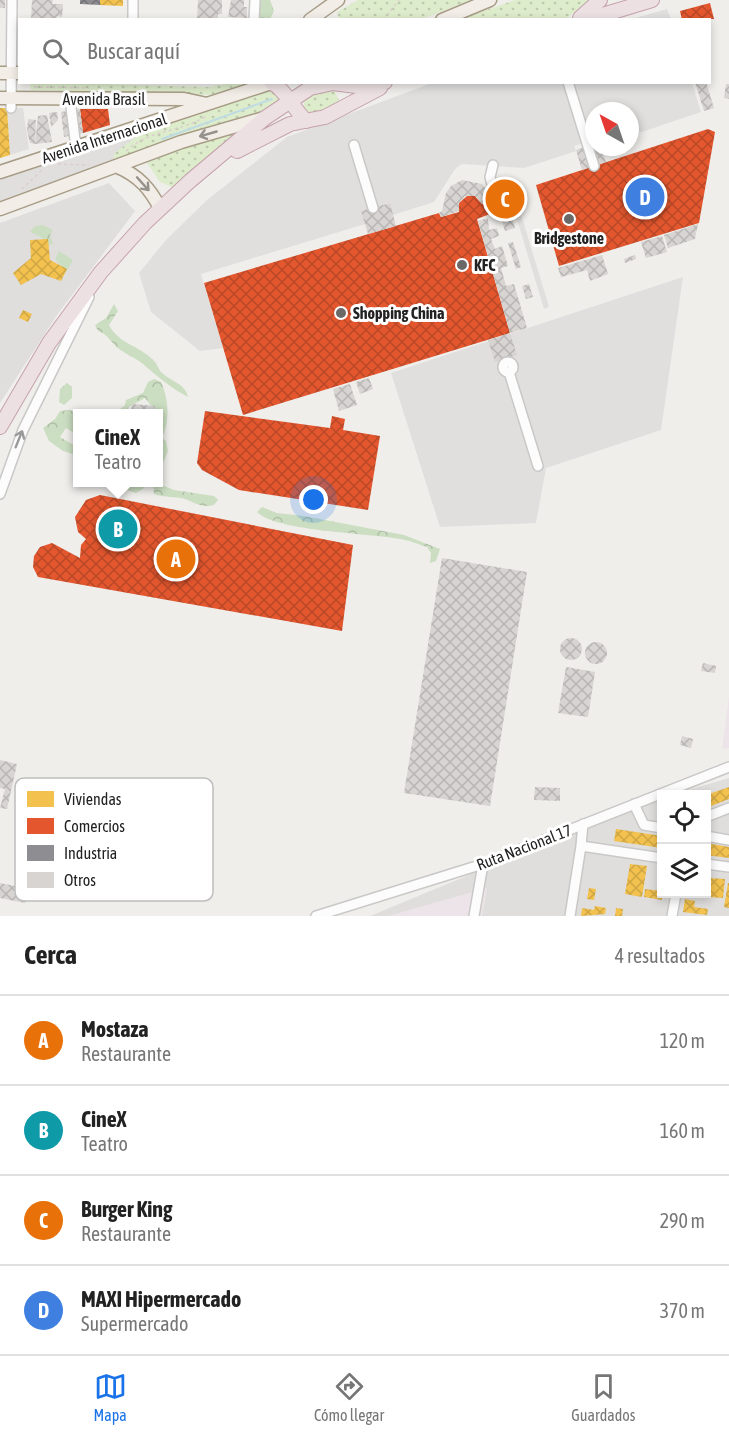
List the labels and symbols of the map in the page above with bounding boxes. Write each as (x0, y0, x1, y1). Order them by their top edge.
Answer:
street label: Avenida Brasil (62, 90, 146, 108)
north arrow (585, 102, 639, 156)
street label: Avenida Internacional (39, 109, 169, 167)
one-way arrow (199, 129, 218, 140)
pin: D (626, 174, 664, 220)
one-way arrow (136, 176, 150, 191)
pin: C (486, 176, 524, 222)
marker: Bridgestone (562, 212, 576, 226)
place label: Bridgestone (534, 229, 604, 247)
place label: KFC (474, 256, 496, 274)
marker: KFC (455, 258, 469, 272)
place label: Shopping China (353, 304, 445, 322)
marker: Shopping China (334, 306, 348, 320)
one-way arrow (15, 430, 26, 449)
your location (299, 485, 328, 514)
pin: B (98, 506, 138, 552)
pin: A (156, 536, 195, 582)
legend (15, 778, 213, 901)
text: Viviendas (64, 790, 122, 808)
text: Comercios (64, 817, 125, 835)
street label: Ruta Nacional 17 (474, 821, 574, 873)
text: Industria (64, 844, 117, 862)
text: Otros (64, 871, 96, 889)

